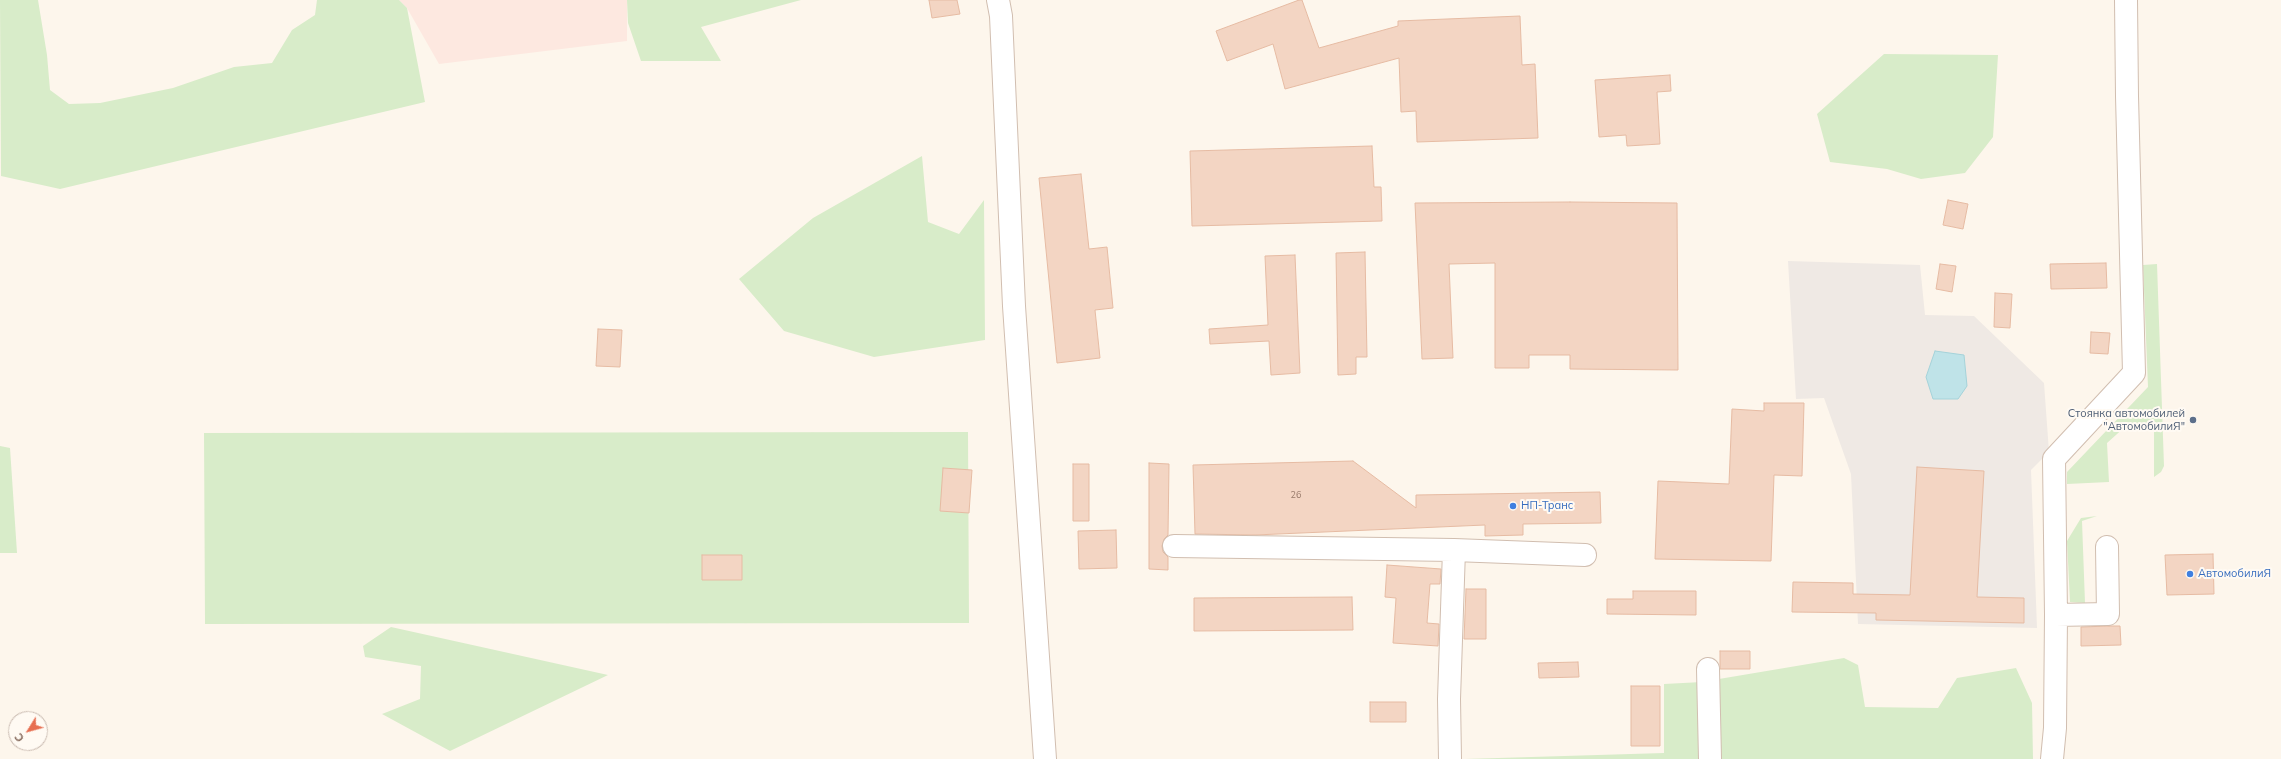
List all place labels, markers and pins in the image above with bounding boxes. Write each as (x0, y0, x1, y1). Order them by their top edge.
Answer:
place label: Стоянка автомобилей "АвтомобилиЯ" (2068, 407, 2185, 433)
marker: Стоянка автомобилей "АвтомобилиЯ" (2188, 415, 2198, 425)
place label: НП-Транс (1521, 499, 1573, 513)
marker: НП-Транс (1508, 501, 1518, 511)
place label: АвтомобилиЯ (2198, 567, 2271, 581)
marker: АвтомобилиЯ (2185, 569, 2195, 579)

